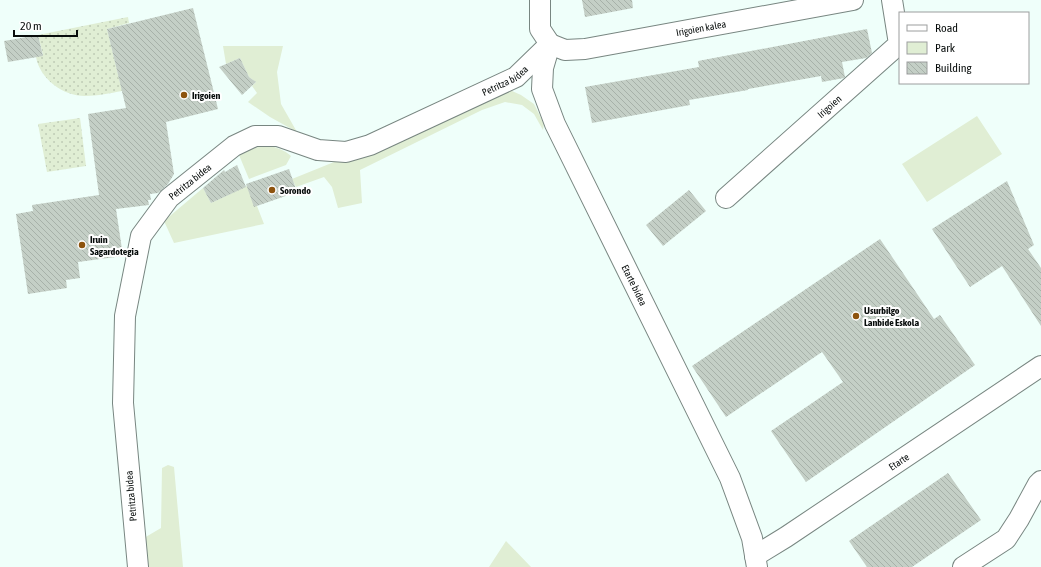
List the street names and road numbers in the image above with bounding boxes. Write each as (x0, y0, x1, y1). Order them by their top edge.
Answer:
street label: Irigoien kalea (675, 18, 727, 38)
street label: Petritza bidea (480, 63, 530, 98)
street label: Irigoien (815, 93, 843, 120)
street label: Petritza bidea (166, 161, 213, 202)
street label: Etarte bidea (620, 263, 650, 308)
street label: Etarte (886, 451, 911, 472)
street label: Petritza bidea (123, 470, 139, 522)

